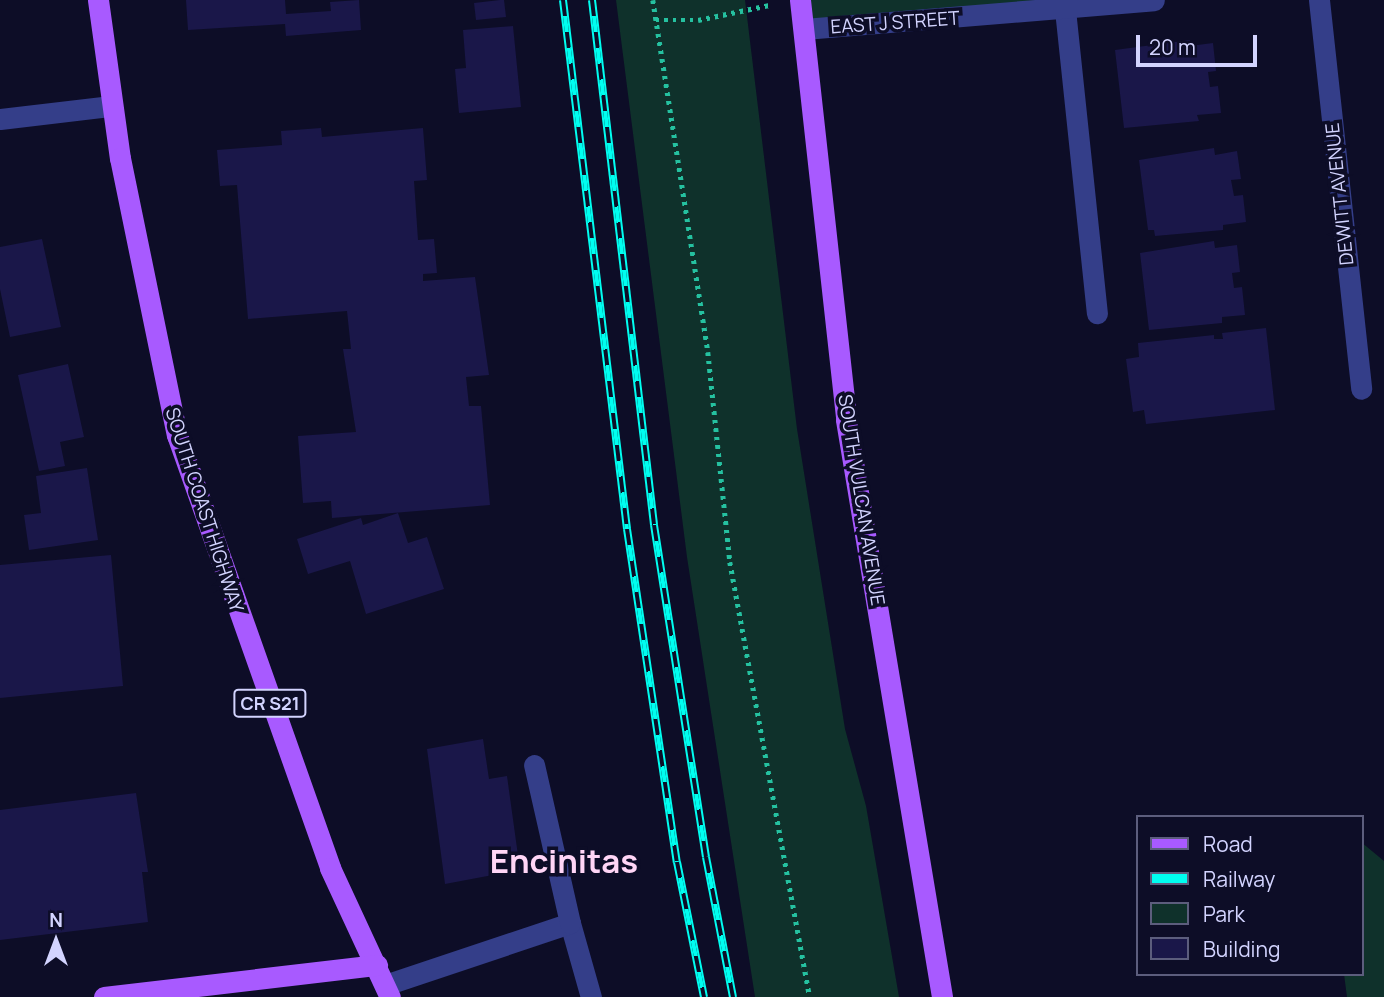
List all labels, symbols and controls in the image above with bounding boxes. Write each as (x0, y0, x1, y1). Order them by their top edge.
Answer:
street label: EAST J STREET (829, 7, 961, 39)
scale bar (1139, 21, 1260, 65)
text: 20 m (1149, 33, 1196, 61)
street label: DEWITT AVENUE (1321, 121, 1359, 267)
street label: SOUTH VULCAN AVENUE (833, 393, 889, 607)
street label: SOUTH COAST HIGHWAY (160, 405, 248, 615)
road number: CR S21 (233, 688, 307, 718)
legend (1136, 815, 1363, 976)
text: Road (1203, 830, 1253, 858)
district label: Encinitas (490, 841, 638, 881)
text: Railway (1203, 865, 1275, 893)
text: Park (1203, 900, 1245, 928)
north arrow (21, 906, 91, 976)
text: N (49, 907, 63, 933)
text: Building (1203, 935, 1280, 963)

